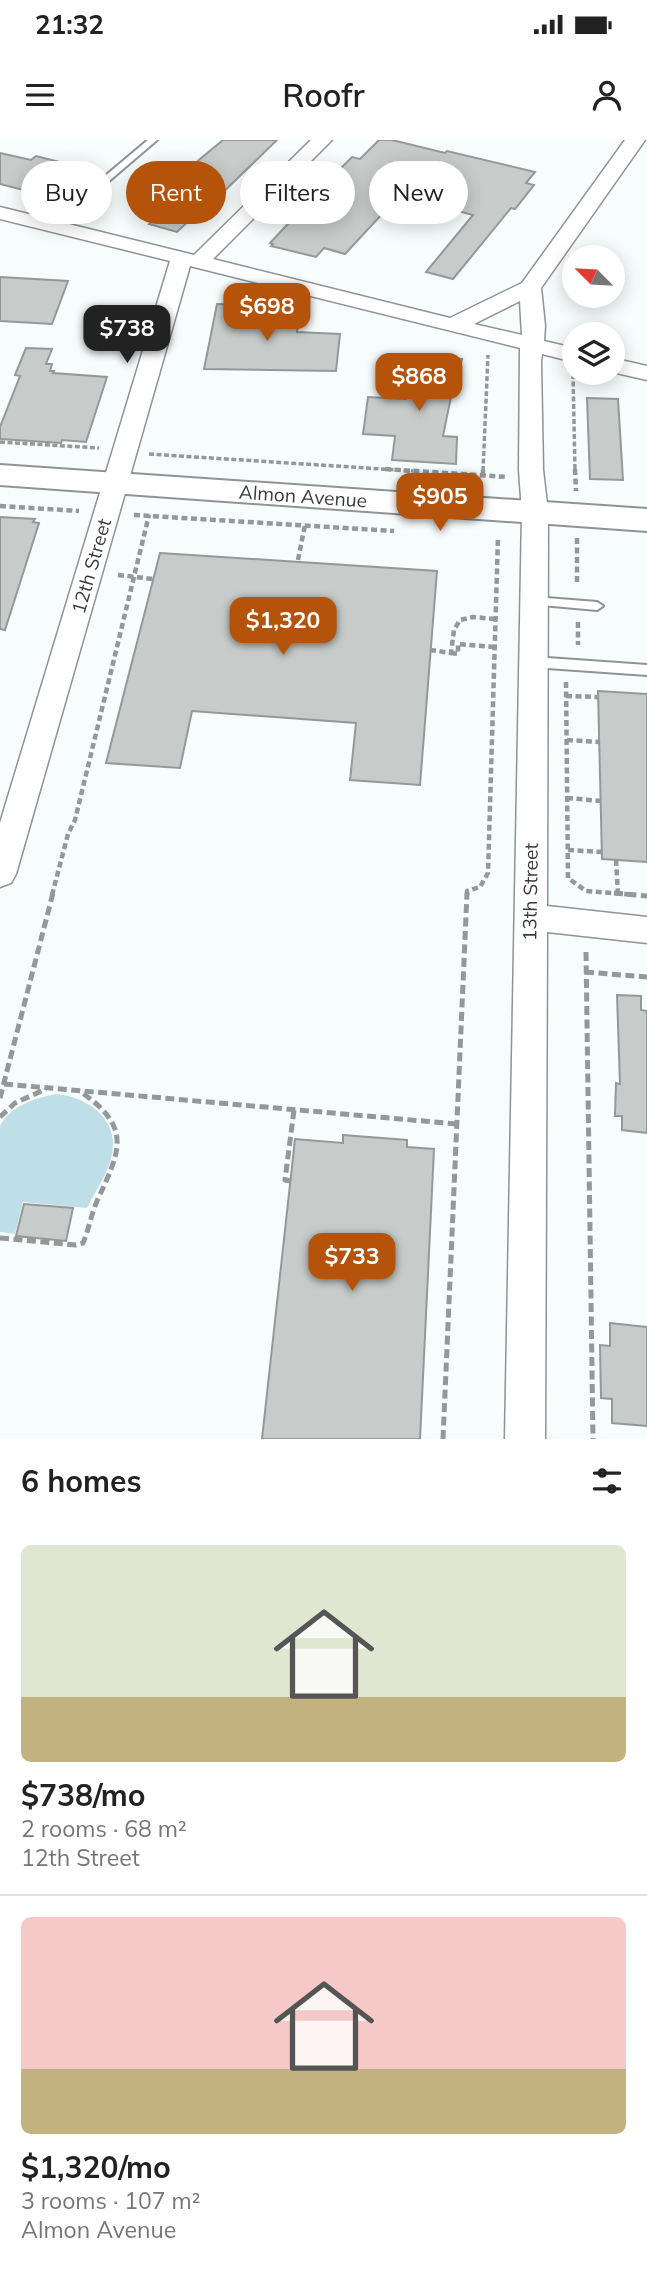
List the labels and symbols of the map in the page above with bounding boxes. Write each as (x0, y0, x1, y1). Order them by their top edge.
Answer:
north arrow (562, 245, 625, 308)
pin: $698 (226, 284, 308, 343)
pin: $738 (86, 306, 168, 365)
pin: $868 (378, 354, 460, 413)
pin: $905 (399, 474, 481, 533)
street label: Almon Avenue (238, 480, 368, 512)
street label: 12th Street (66, 515, 116, 616)
pin: $1,320 (226, 598, 340, 657)
street label: 13th Street (517, 842, 543, 941)
pin: $733 (311, 1234, 393, 1293)

